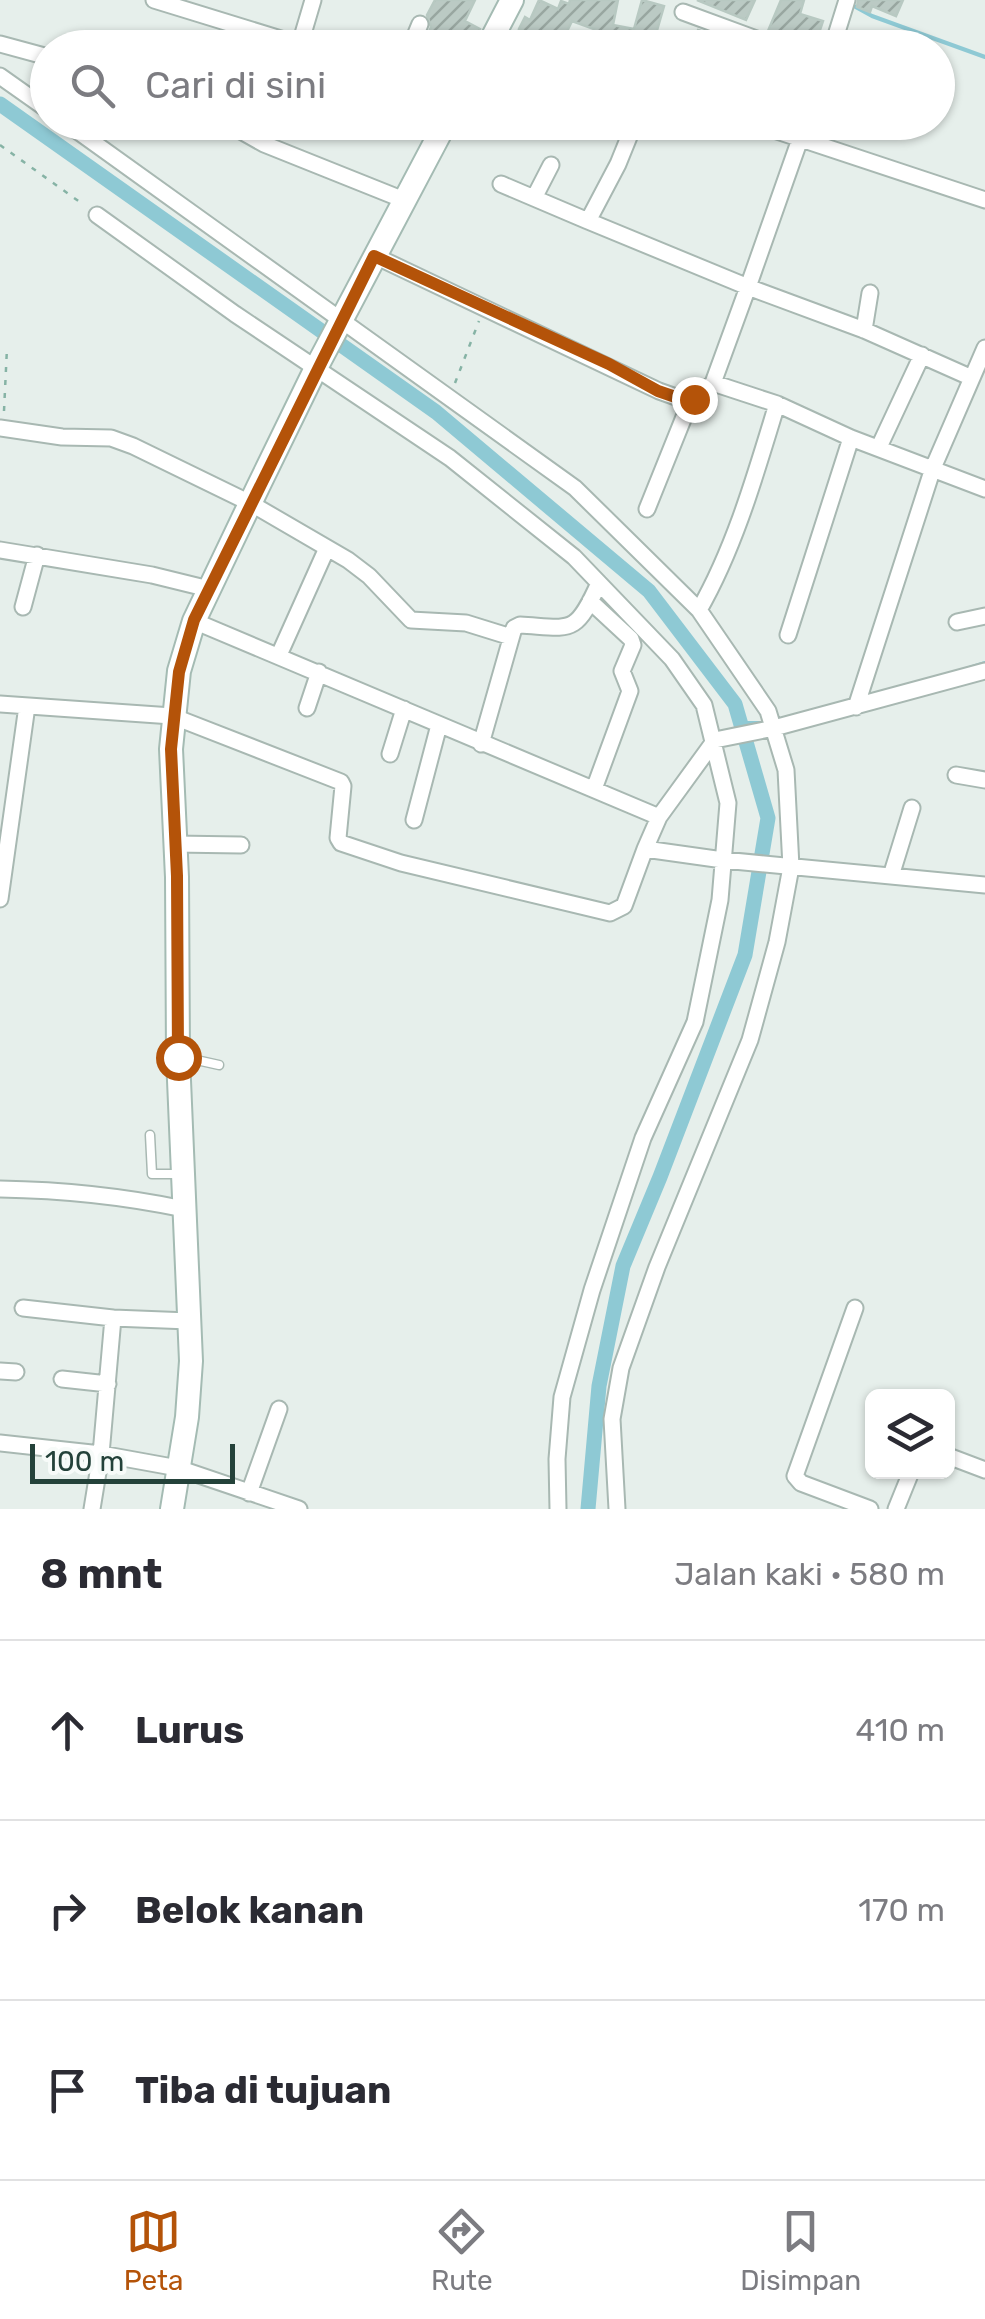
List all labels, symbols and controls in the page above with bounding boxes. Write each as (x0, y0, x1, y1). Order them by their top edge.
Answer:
search box (30, 30, 955, 140)
icon: search (65, 58, 120, 113)
text: Cari di sini (145, 62, 326, 108)
route end (672, 377, 718, 423)
route start (156, 1035, 202, 1081)
map controls (865, 1389, 955, 1479)
button: layers (865, 1389, 955, 1479)
scale bar (30, 1439, 235, 1484)
text: 100 m (45, 1445, 124, 1478)
text: 8 mnt (40, 1549, 162, 1599)
text: Jalan kaki · 580 m (674, 1555, 945, 1593)
icon: ahead (40, 1703, 95, 1758)
text: Lurus (135, 1707, 244, 1753)
text: 410 m (855, 1711, 945, 1749)
icon: right (40, 1883, 95, 1938)
text: Belok kanan (135, 1887, 364, 1933)
text: 170 m (858, 1891, 945, 1929)
icon: arrive (40, 2063, 95, 2118)
text: Tiba di tujuan (135, 2067, 391, 2113)
tab: Peta (124, 2204, 183, 2297)
tab: Rute (431, 2204, 493, 2297)
tab: Disimpan (740, 2204, 861, 2297)

